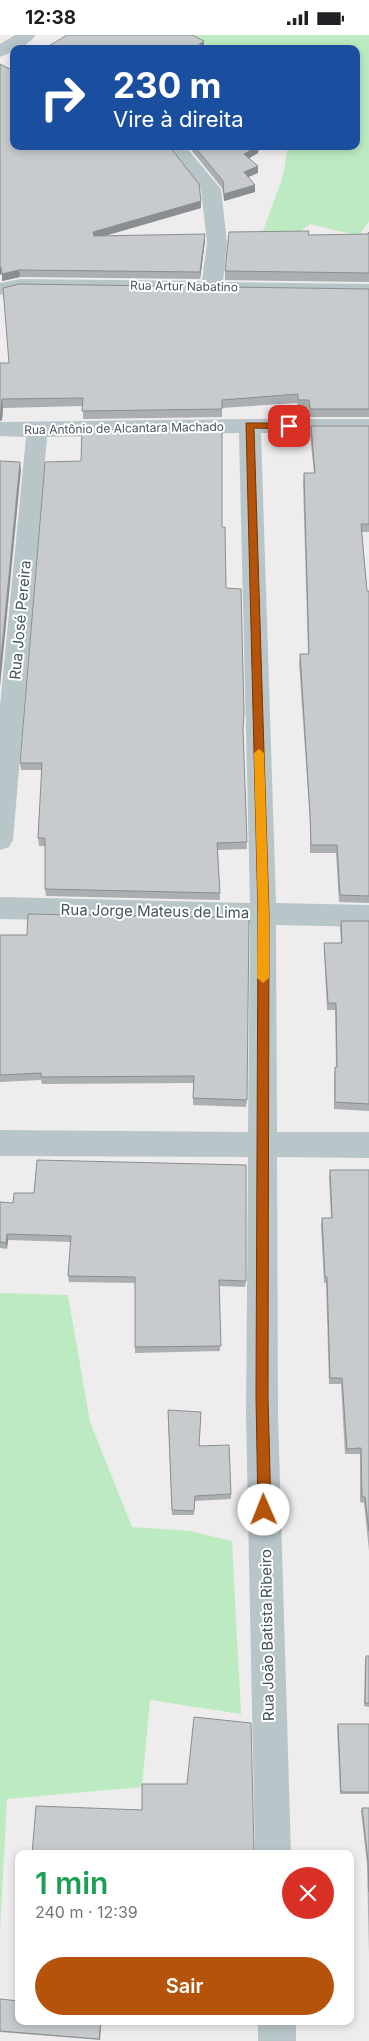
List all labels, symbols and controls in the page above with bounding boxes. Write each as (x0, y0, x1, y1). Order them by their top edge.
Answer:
text: 12:38 (25, 6, 76, 29)
text: 230 m (113, 64, 221, 106)
icon: right (30, 65, 95, 130)
text: Vire à direita (113, 106, 244, 132)
street label: Rua Artur Nabatino (130, 278, 238, 294)
pin (268, 405, 310, 447)
icon: arrive (275, 412, 303, 440)
street label: Rua Antônio de Alcantara Machado (24, 419, 224, 437)
street label: Rua José Pereira (5, 560, 35, 680)
street label: Rua Jorge Mateus de Lima (61, 900, 249, 922)
position arrow (237, 1483, 289, 1535)
street label: Rua João Batista Ribeiro (256, 1549, 278, 1721)
text: 1 min (35, 1865, 108, 1901)
button: close (282, 1867, 334, 1919)
text: 240 m · 12:39 (35, 1902, 138, 1922)
button: Sair (35, 1957, 334, 2015)

